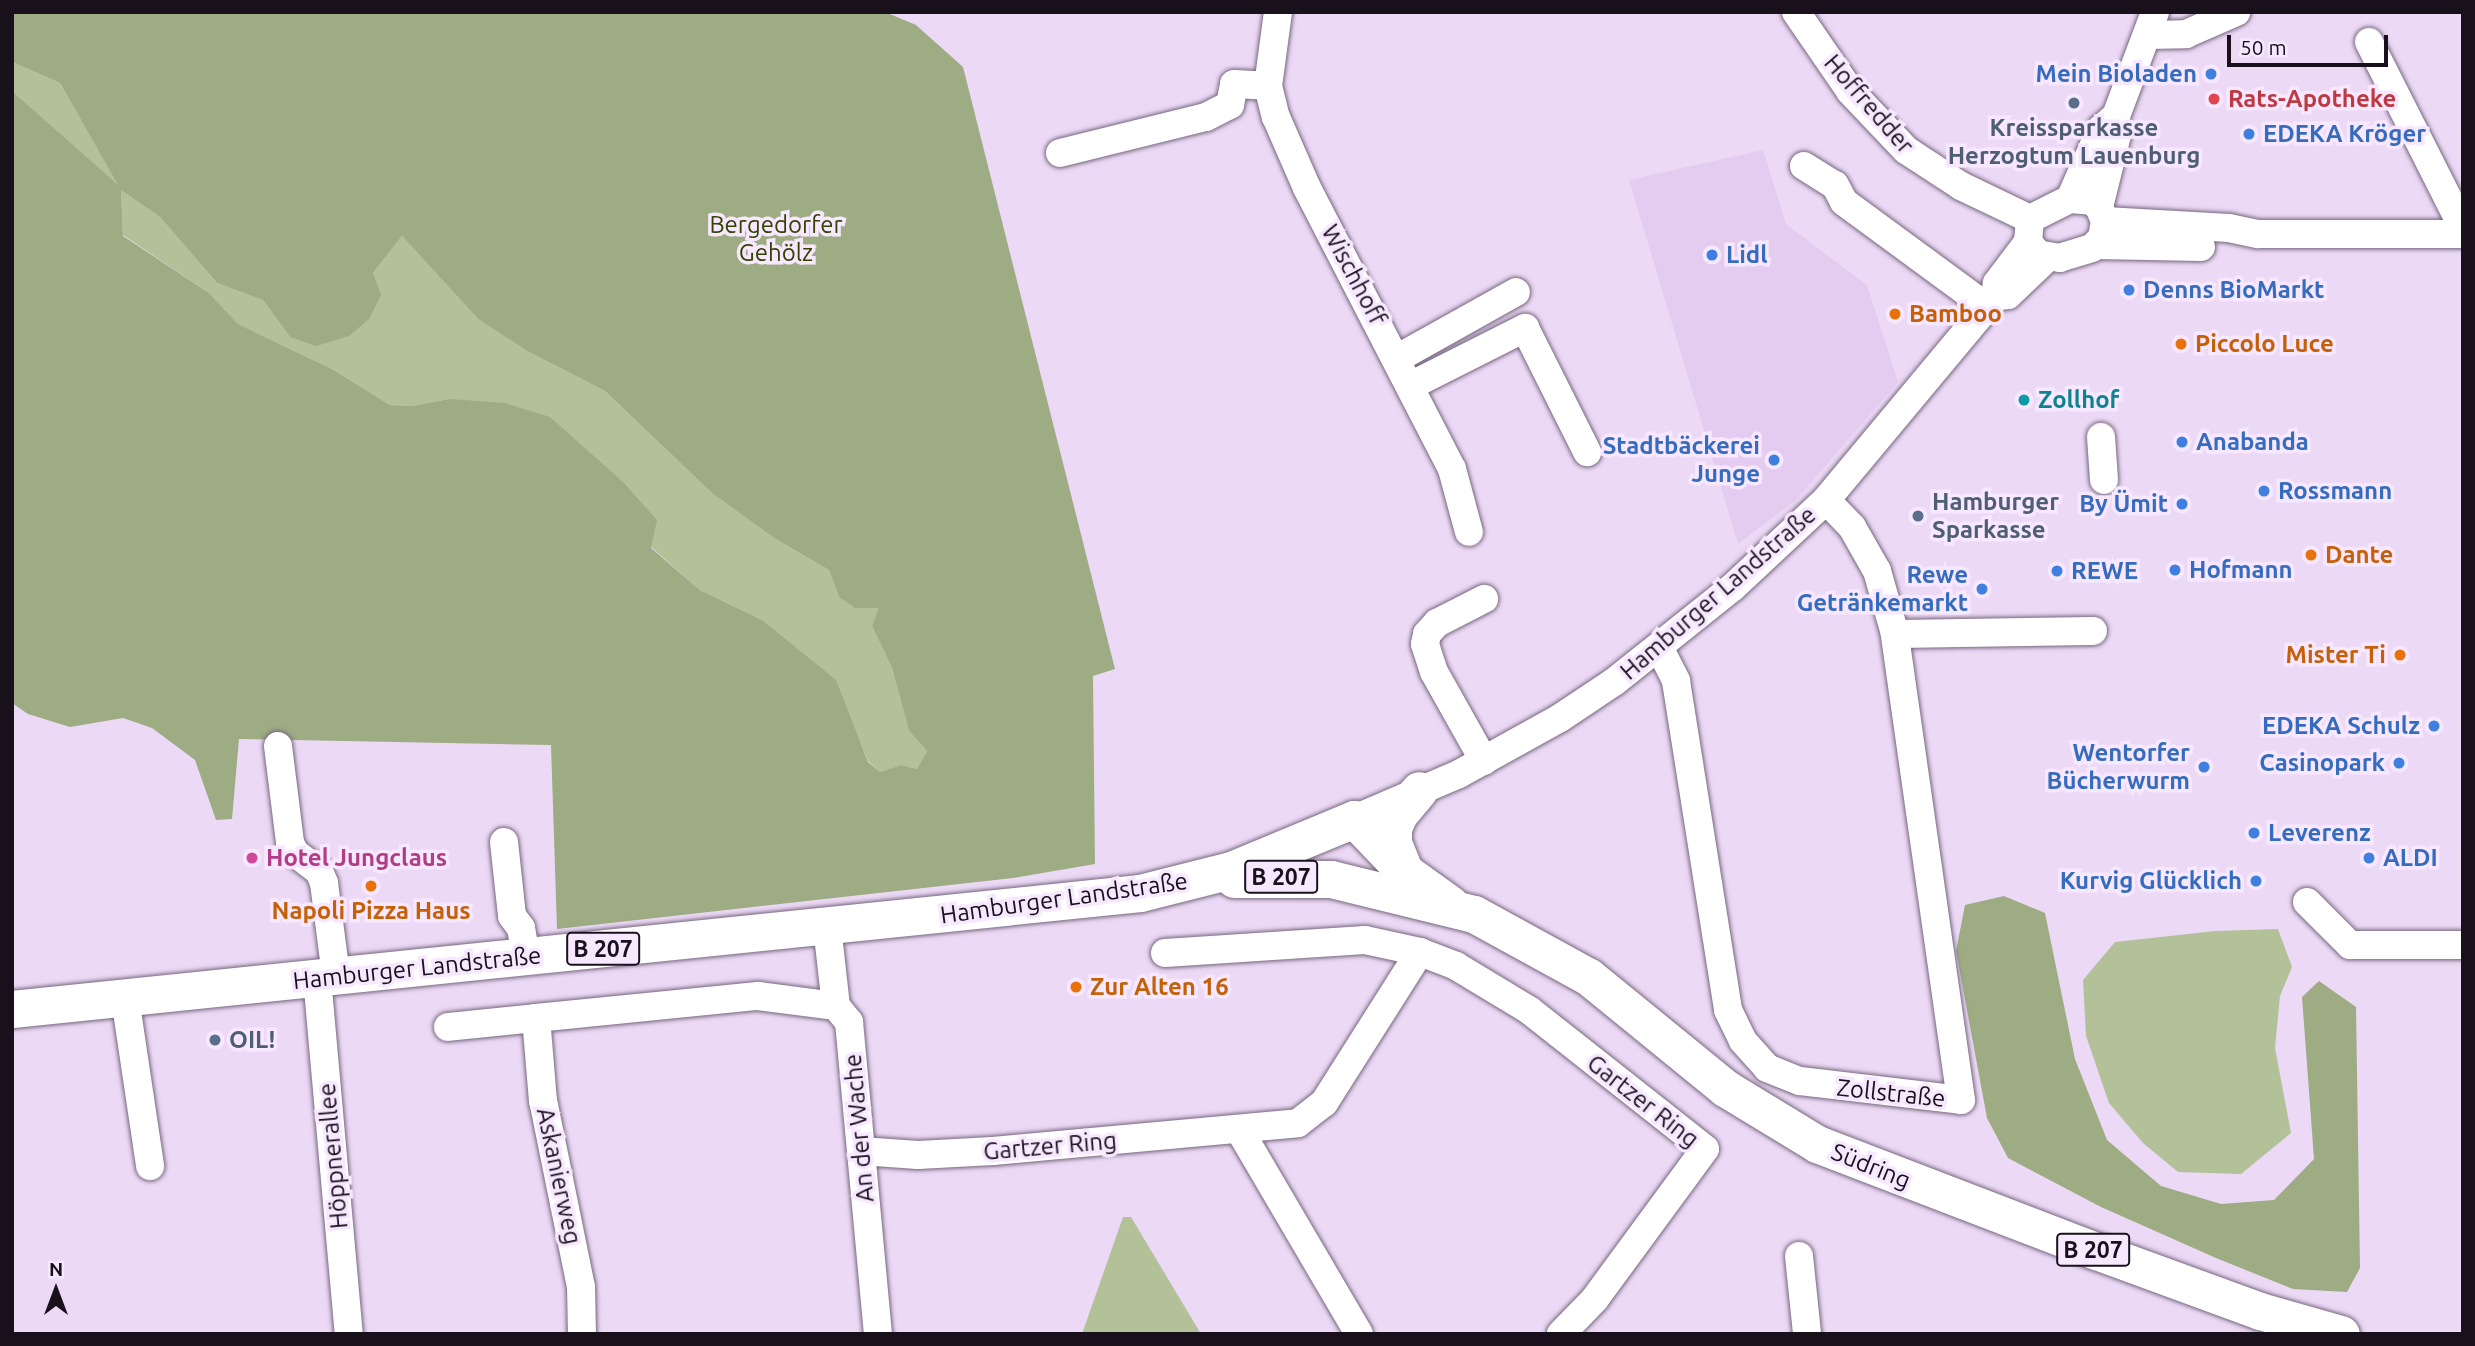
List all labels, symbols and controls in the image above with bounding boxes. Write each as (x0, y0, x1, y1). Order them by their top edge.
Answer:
scale bar (2230, 21, 2391, 65)
text: 50 m (2240, 35, 2287, 59)
street label: Hoffredder (1818, 49, 1920, 159)
place label: Mein Bioladen (2036, 60, 2197, 88)
marker: Mein Bioladen (2203, 66, 2219, 82)
place label: Rats-Apotheke (2228, 85, 2396, 113)
marker: Rats-Apotheke (2206, 91, 2222, 107)
marker: Kreissparkasse Herzogtum Lauenburg (2066, 95, 2082, 111)
place label: Kreissparkasse Herzogtum Lauenburg (1948, 114, 2200, 170)
place label: EDEKA Kröger (2263, 120, 2426, 148)
marker: EDEKA Kröger (2241, 126, 2257, 142)
park label: Bergedorfer Gehölz (709, 211, 843, 267)
street label: Wischhoff (1316, 220, 1392, 330)
place label: Lidl (1726, 241, 1768, 269)
marker: Lidl (1704, 247, 1720, 263)
place label: Denns BioMarkt (2143, 276, 2324, 304)
marker: Denns BioMarkt (2121, 282, 2137, 298)
place label: Bamboo (1909, 300, 2002, 328)
marker: Bamboo (1887, 306, 1903, 322)
place label: Piccolo Luce (2195, 330, 2334, 358)
marker: Piccolo Luce (2173, 336, 2189, 352)
place label: Zollhof (2038, 386, 2120, 414)
marker: Zollhof (2016, 392, 2032, 408)
place label: Anabanda (2196, 428, 2309, 456)
place label: Stadtbäckerei Junge (1603, 432, 1760, 488)
marker: Anabanda (2174, 434, 2190, 450)
marker: Stadtbäckerei Junge (1766, 452, 1782, 468)
place label: Rossmann (2278, 477, 2392, 505)
marker: Rossmann (2256, 483, 2272, 499)
place label: Hamburger Sparkasse (1932, 488, 2059, 544)
place label: By Ümit (2079, 490, 2168, 518)
marker: By Ümit (2174, 496, 2190, 512)
street label: Hamburger Landstraße (1614, 500, 1822, 686)
marker: Hamburger Sparkasse (1910, 508, 1926, 524)
place label: Dante (2325, 541, 2393, 569)
marker: Dante (2303, 547, 2319, 563)
place label: Hofmann (2189, 556, 2293, 584)
place label: REWE (2071, 557, 2138, 585)
place label: Rewe Getränkemarkt (1797, 561, 1968, 617)
marker: Hofmann (2167, 562, 2183, 578)
marker: REWE (2049, 563, 2065, 579)
marker: Rewe Getränkemarkt (1974, 581, 1990, 597)
place label: Mister Ti (2286, 641, 2386, 669)
marker: Mister Ti (2392, 647, 2408, 663)
place label: EDEKA Schulz (2262, 712, 2420, 740)
marker: EDEKA Schulz (2426, 718, 2442, 734)
place label: Wentorfer Bücherwurm (2046, 739, 2190, 795)
place label: Casinopark (2259, 749, 2385, 777)
marker: Casinopark (2391, 755, 2407, 771)
marker: Wentorfer Bücherwurm (2196, 759, 2212, 775)
place label: Leverenz (2268, 819, 2371, 847)
marker: Leverenz (2246, 825, 2262, 841)
place label: Hotel Jungclaus (266, 844, 447, 872)
place label: ALDI (2383, 844, 2438, 872)
marker: Hotel Jungclaus (244, 850, 260, 866)
marker: ALDI (2361, 850, 2377, 866)
road number: B 207 (1242, 858, 1320, 897)
street label: Hamburger Landstraße (938, 866, 1190, 930)
place label: Kurvig Glücklich (2060, 867, 2242, 895)
marker: Kurvig Glücklich (2248, 873, 2264, 889)
marker: Napoli Pizza Haus (363, 878, 379, 894)
place label: Napoli Pizza Haus (271, 897, 471, 925)
road number: B 207 (564, 930, 642, 968)
street label: Hamburger Landstraße (291, 941, 543, 995)
place label: Zur Alten 16 (1090, 973, 1229, 1001)
marker: Zur Alten 16 (1068, 979, 1084, 995)
place label: OIL! (229, 1026, 275, 1054)
marker: OIL! (207, 1032, 223, 1048)
street label: Gartzer Ring (1581, 1048, 1705, 1154)
street label: An der Wache (838, 1053, 880, 1203)
street label: Zollstraße (1835, 1073, 1947, 1113)
street label: Höppnerallee (312, 1082, 354, 1230)
street label: Askanierweg (530, 1105, 588, 1247)
street label: Gartzer Ring (982, 1126, 1118, 1166)
street label: Südring (1827, 1137, 1915, 1195)
road number: B 207 (2054, 1231, 2132, 1270)
north arrow (21, 1255, 91, 1325)
text: N (49, 1258, 63, 1280)

